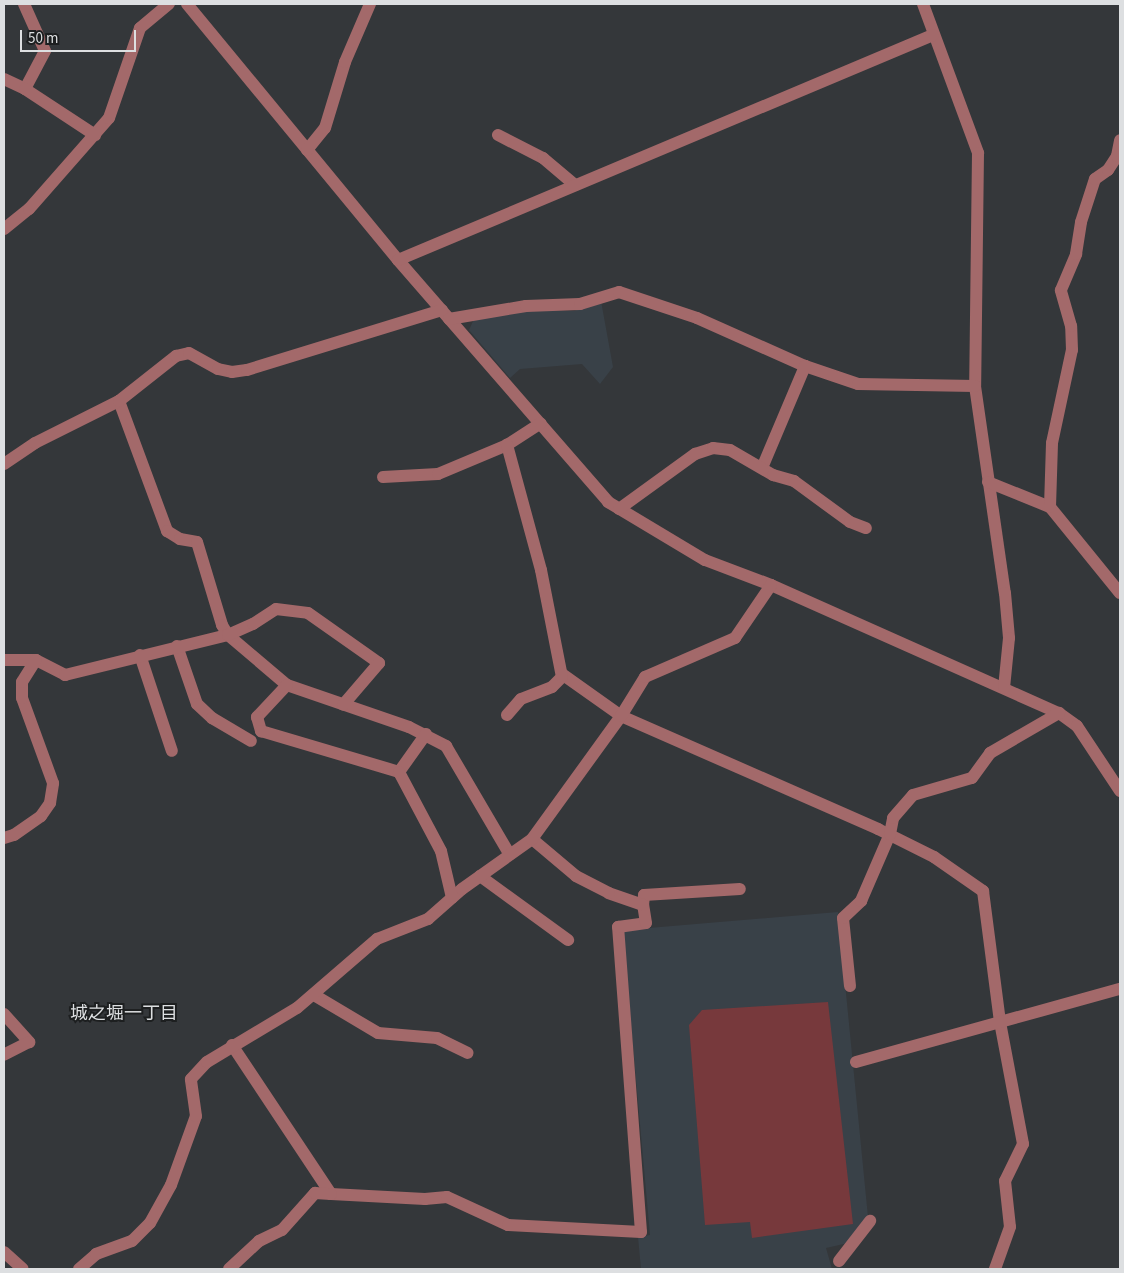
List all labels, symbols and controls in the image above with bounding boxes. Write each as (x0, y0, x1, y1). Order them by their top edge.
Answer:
scale bar (22, 20, 139, 52)
text: 50 m (28, 28, 58, 49)
district label: 城之堀一丁目 (70, 1003, 178, 1025)

